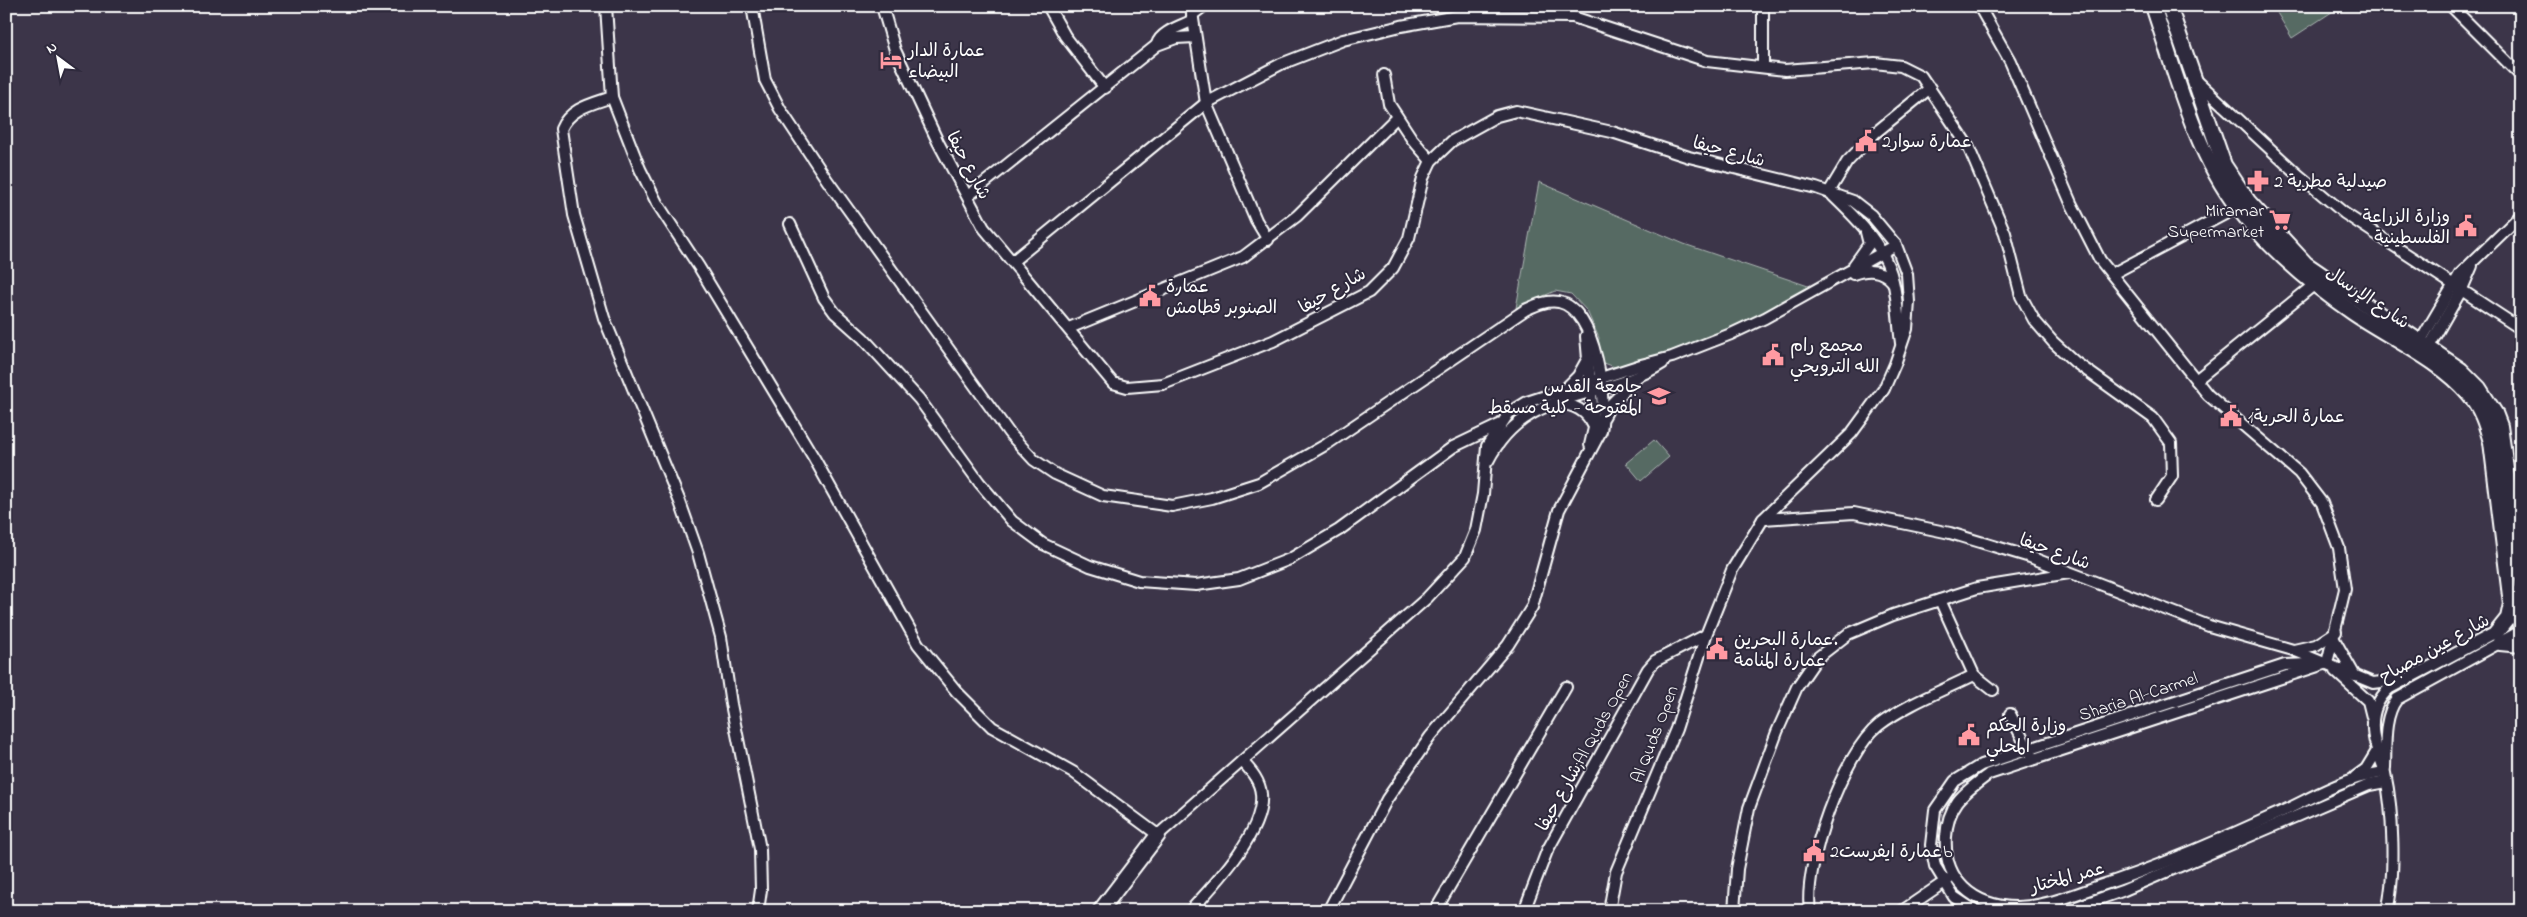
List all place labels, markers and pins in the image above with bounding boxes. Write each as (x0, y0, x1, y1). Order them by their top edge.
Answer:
place label: عمارة الدار البيضاء (906, 39, 986, 86)
hotel icon: عمارة الدار البيضاء (878, 47, 904, 73)
public building icon: عمارة سوار2 (1853, 128, 1879, 154)
place label: عمارة سوار2 (1882, 130, 1973, 156)
pharmacy icon: صيدلية مطرية 2 (2245, 168, 2271, 194)
place label: صيدلية مطرية 2 (2274, 170, 2387, 196)
place label: Miramar Supermarket (2168, 199, 2264, 246)
place label: وزارة الزراعة الفلسطينية (2362, 205, 2450, 252)
supermarket icon: Miramar Supermarket (2267, 207, 2293, 233)
public building icon: وزارة الزراعة الفلسطينية (2453, 213, 2479, 239)
place label: عمارة الصنوبر قطامش (1166, 275, 1277, 322)
public building icon: عمارة الصنوبر قطامش (1137, 283, 1163, 309)
place label: مجمع رام الله الترويحي (1790, 334, 1879, 382)
public building icon: مجمع رام الله الترويحي (1760, 342, 1786, 368)
place label: جامعة القدس المفتوحة - كلية مسقط (1488, 375, 1642, 422)
school or university icon: جامعة القدس المفتوحة - كلية مسقط (1646, 383, 1672, 409)
public building icon: عمارة الحرية1 (2218, 403, 2244, 429)
place label: عمارة الحرية1 (2248, 405, 2346, 431)
place label: عمارة البحرين. عمارة المنامة (1734, 628, 1838, 675)
public building icon: عمارة البحرين. عمارة المنامة (1704, 636, 1730, 662)
place label: وزارة الحكم المحلي (1986, 714, 2066, 762)
public building icon: وزارة الحكم المحلي (1956, 722, 1982, 748)
public building icon: عمارة ايفرست2b (1801, 838, 1827, 864)
place label: عمارة ايفرست2b (1830, 840, 1953, 866)

